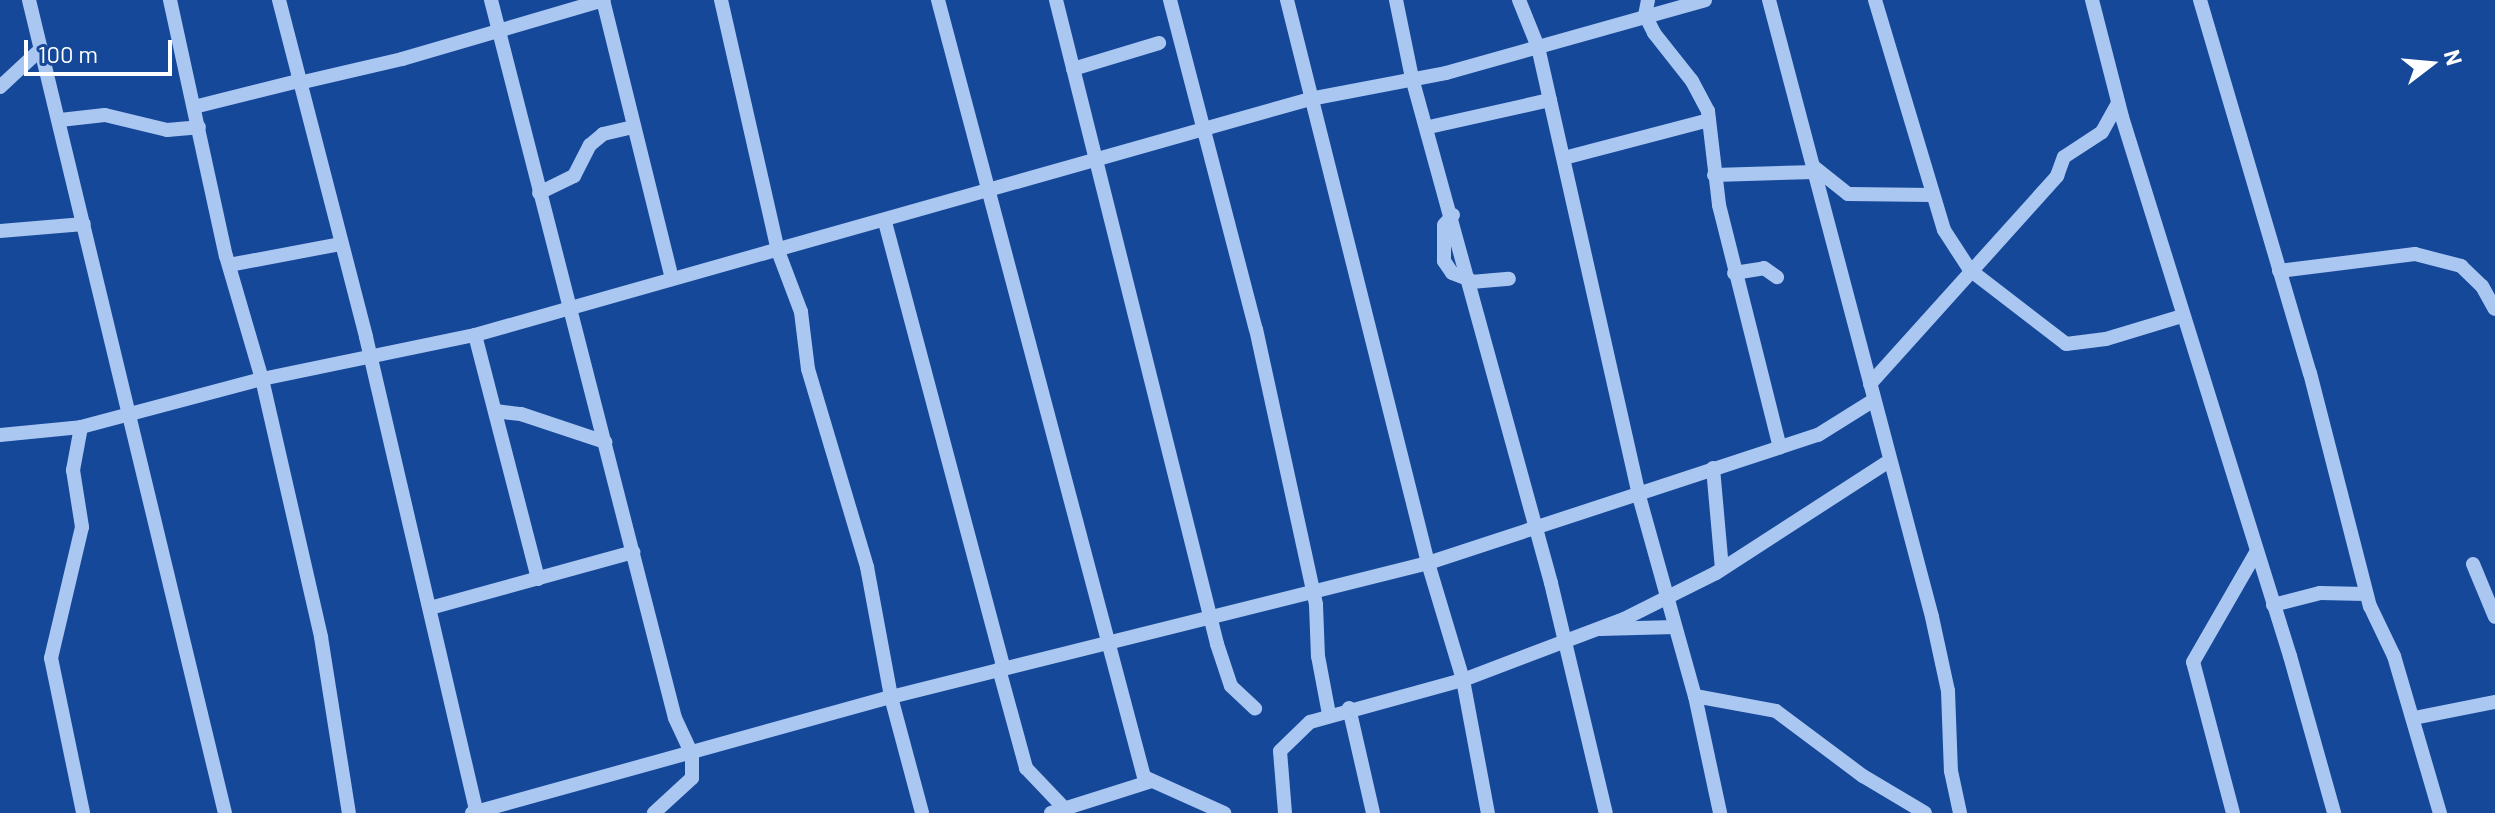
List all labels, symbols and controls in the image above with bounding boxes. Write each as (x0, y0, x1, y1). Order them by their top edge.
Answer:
scale bar (28, 24, 176, 74)
north arrow (2391, 24, 2471, 104)
text: 100 m (38, 39, 98, 68)
text: N (2440, 47, 2469, 68)

